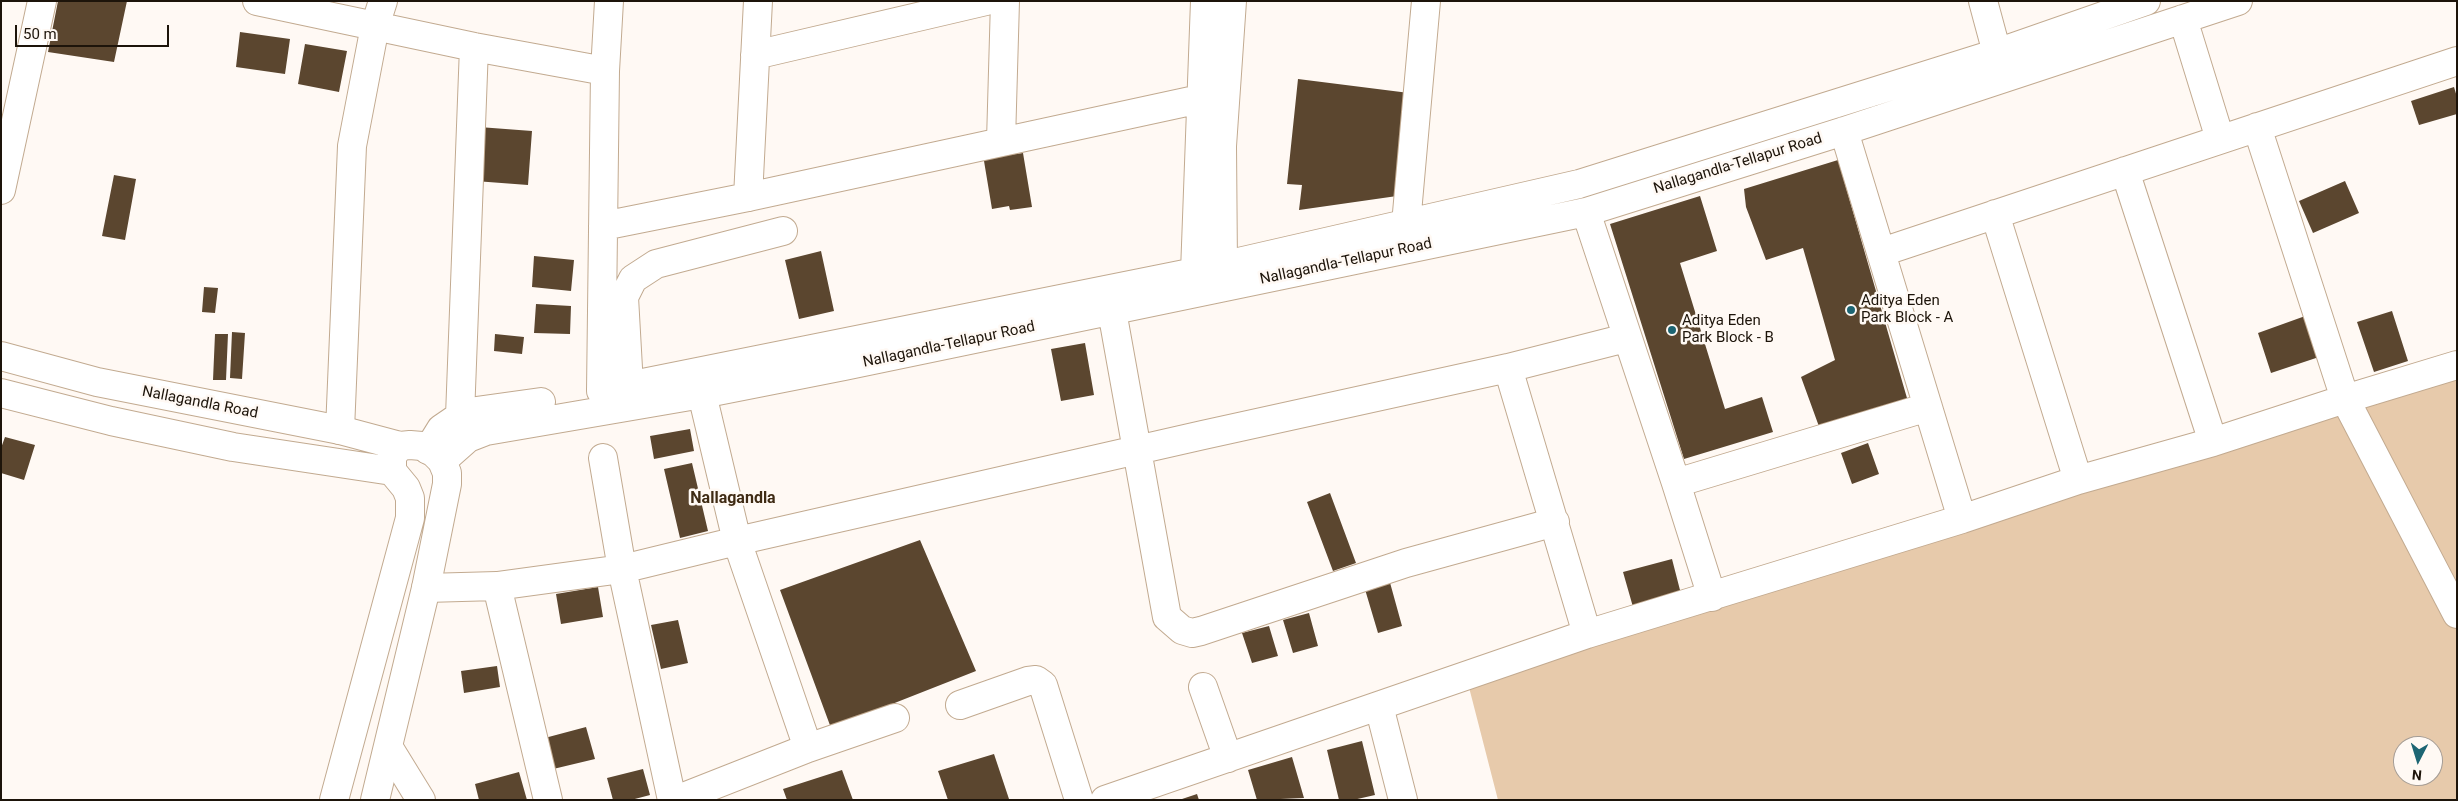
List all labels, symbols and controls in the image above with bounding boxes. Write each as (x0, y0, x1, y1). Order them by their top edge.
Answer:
scale bar (18, 15, 171, 47)
text: 50 m (23, 25, 57, 43)
street label: Nallagandla-Tellapur Road (1652, 130, 1824, 198)
street label: Nallagandla-Tellapur Road (1258, 235, 1434, 289)
place label: Aditya Eden Park Block - A (1861, 292, 1953, 327)
marker: Aditya Eden Park Block - A (1845, 304, 1857, 316)
place label: Aditya Eden Park Block - B (1682, 312, 1774, 347)
street label: Nallagandla-Tellapur Road (861, 318, 1037, 372)
marker: Aditya Eden Park Block - B (1666, 324, 1678, 336)
street label: Nallagandla Road (141, 383, 259, 423)
district label: Nallagandla (690, 489, 776, 509)
north arrow (2393, 736, 2443, 786)
text: N (2411, 767, 2422, 783)

